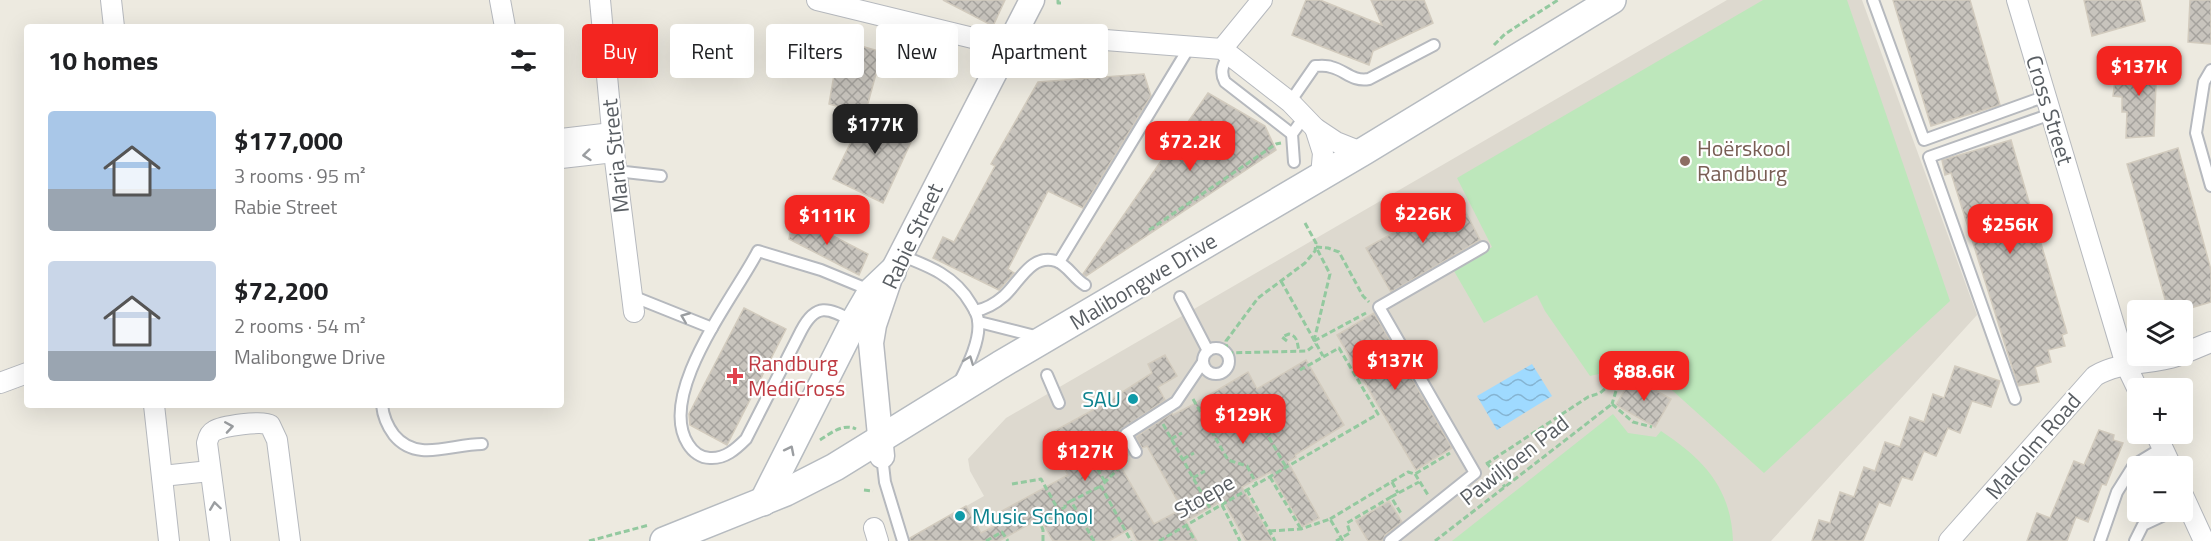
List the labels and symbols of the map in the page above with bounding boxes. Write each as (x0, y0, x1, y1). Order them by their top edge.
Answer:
pin: $137K (2097, 46, 2181, 97)
street label: Cross Street (2017, 51, 2083, 169)
street label: Maria Street (592, 97, 638, 215)
pin: $177K (833, 104, 917, 155)
pin: $72.2K (1141, 121, 1239, 172)
place label: Hoërskool Randburg (1697, 131, 1791, 190)
one-way arrow (583, 149, 592, 161)
marker: Hoërskool Randburg (1678, 154, 1692, 168)
street label: Rabie Street (873, 177, 952, 295)
pin: $226K (1381, 193, 1465, 244)
pin: $111K (785, 195, 869, 246)
pin: $256K (1968, 204, 2052, 255)
street label: Malibongwe Drive (1063, 224, 1223, 338)
one-way arrow (680, 312, 691, 324)
pin: $137K (1353, 340, 1437, 391)
place label: Randburg MediCross (748, 346, 845, 405)
pin: $88.6K (1595, 351, 1693, 402)
one-way arrow (962, 355, 975, 365)
marker: Randburg MediCross (726, 367, 744, 385)
place label: SAU (1082, 382, 1121, 416)
street label: Malcolm Road (1977, 385, 2089, 507)
marker: SAU (1126, 392, 1140, 406)
pin: $129K (1201, 394, 1285, 445)
street label: Pawiljoen Pad (1452, 406, 1576, 514)
one-way arrow (224, 422, 234, 434)
pin: $127K (1043, 431, 1127, 482)
one-way arrow (783, 446, 794, 456)
street label: Stoepe (1167, 465, 1241, 527)
place label: Music School (972, 499, 1093, 533)
one-way arrow (210, 501, 222, 511)
marker: Music School (953, 509, 967, 523)

